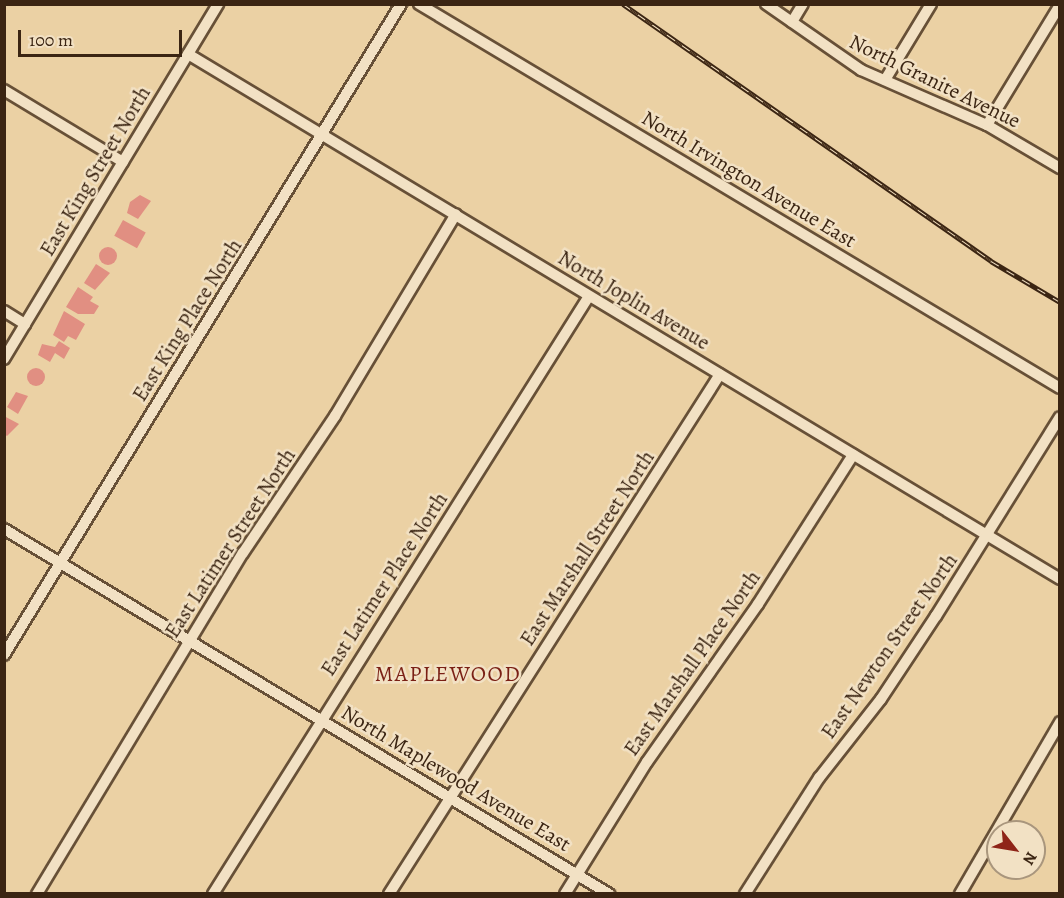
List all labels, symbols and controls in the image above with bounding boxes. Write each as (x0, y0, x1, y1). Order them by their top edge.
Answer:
scale bar (21, 18, 184, 56)
text: 100 m (29, 28, 73, 52)
street label: North Granite Avenue (845, 29, 1025, 133)
street label: East King Street North (34, 81, 156, 261)
street label: North Irvington Avenue East (637, 105, 861, 253)
street label: East King Place North (127, 234, 247, 406)
street label: North Joplin Avenue (554, 245, 714, 355)
street label: East Latimer Street North (159, 444, 301, 642)
street label: East Marshall Street North (514, 446, 660, 650)
street label: East Latimer Place North (315, 488, 453, 680)
street label: East Newton Street North (815, 549, 963, 743)
street label: East Marshall Place North (618, 565, 766, 761)
district label: MAPLEWOOD (375, 662, 521, 688)
street label: North Maplewood Avenue East (337, 699, 575, 857)
north arrow (986, 820, 1046, 880)
text: N (1017, 848, 1042, 869)

